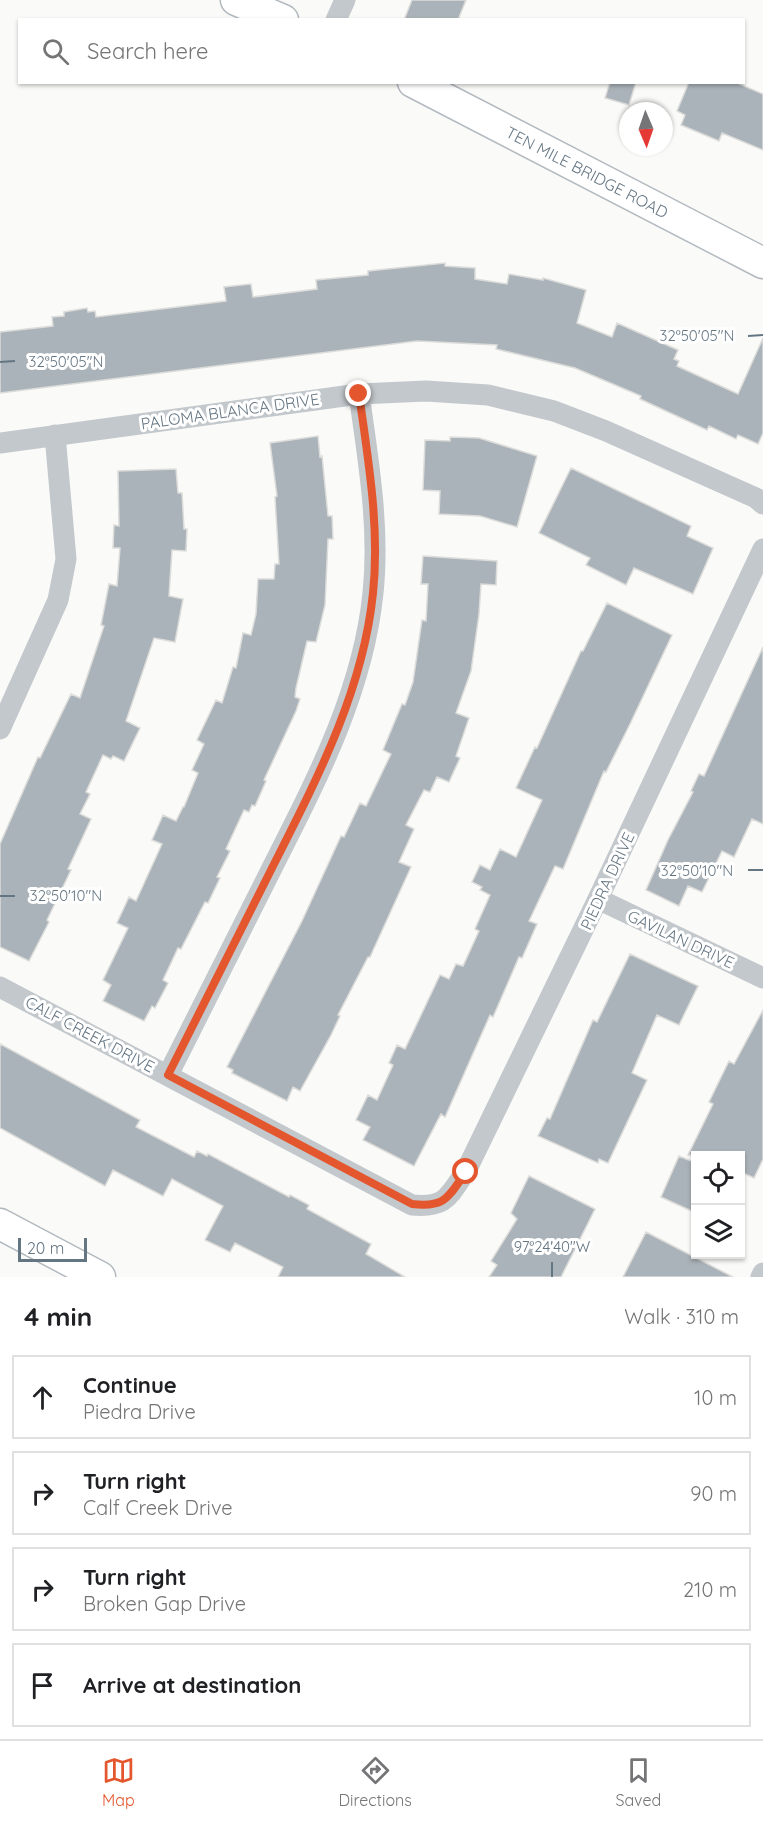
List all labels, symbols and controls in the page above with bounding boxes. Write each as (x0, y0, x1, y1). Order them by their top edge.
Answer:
search box (18, 18, 745, 84)
icon: search (39, 35, 72, 68)
text: Search here (87, 37, 208, 65)
north arrow (619, 102, 673, 156)
street label: TEN MILE BRIDGE ROAD (503, 122, 672, 222)
text: 32°50'05"N (660, 326, 734, 345)
text: 32°50'05"N (29, 352, 103, 371)
route end (345, 380, 371, 406)
street label: PALOMA BLANCA DRIVE (140, 389, 320, 433)
street label: PIEDRA DRIVE (576, 829, 638, 933)
text: 32°50'10"N (661, 861, 733, 880)
text: 32°50'10"N (30, 886, 102, 905)
street label: GAVILAN DRIVE (624, 906, 738, 972)
street label: CALF CREEK DRIVE (22, 992, 158, 1076)
map controls (691, 1151, 745, 1259)
button: locate (691, 1151, 745, 1205)
route start (452, 1158, 478, 1184)
button: layers (691, 1205, 745, 1259)
scale bar (18, 1235, 87, 1262)
text: 97°24'40"W (514, 1237, 591, 1256)
text: 20 m (27, 1238, 64, 1258)
text: 4 min (24, 1300, 92, 1333)
text: Walk · 310 m (624, 1304, 739, 1329)
text: Continue (83, 1371, 177, 1399)
icon: ahead (26, 1381, 59, 1414)
text: 10 m (694, 1385, 737, 1410)
text: Piedra Drive (83, 1399, 196, 1424)
text: Turn right (83, 1467, 187, 1495)
icon: right (26, 1477, 59, 1510)
text: 90 m (690, 1481, 737, 1506)
text: Calf Creek Drive (83, 1495, 233, 1520)
text: Turn right (83, 1563, 187, 1591)
icon: right (26, 1573, 59, 1606)
text: 210 m (683, 1577, 737, 1602)
text: Broken Gap Drive (83, 1591, 246, 1616)
icon: arrive (26, 1669, 59, 1702)
text: Arrive at destination (83, 1671, 301, 1699)
tab: Map (102, 1754, 135, 1810)
tab: Directions (339, 1754, 412, 1810)
tab: Saved (616, 1754, 661, 1810)

